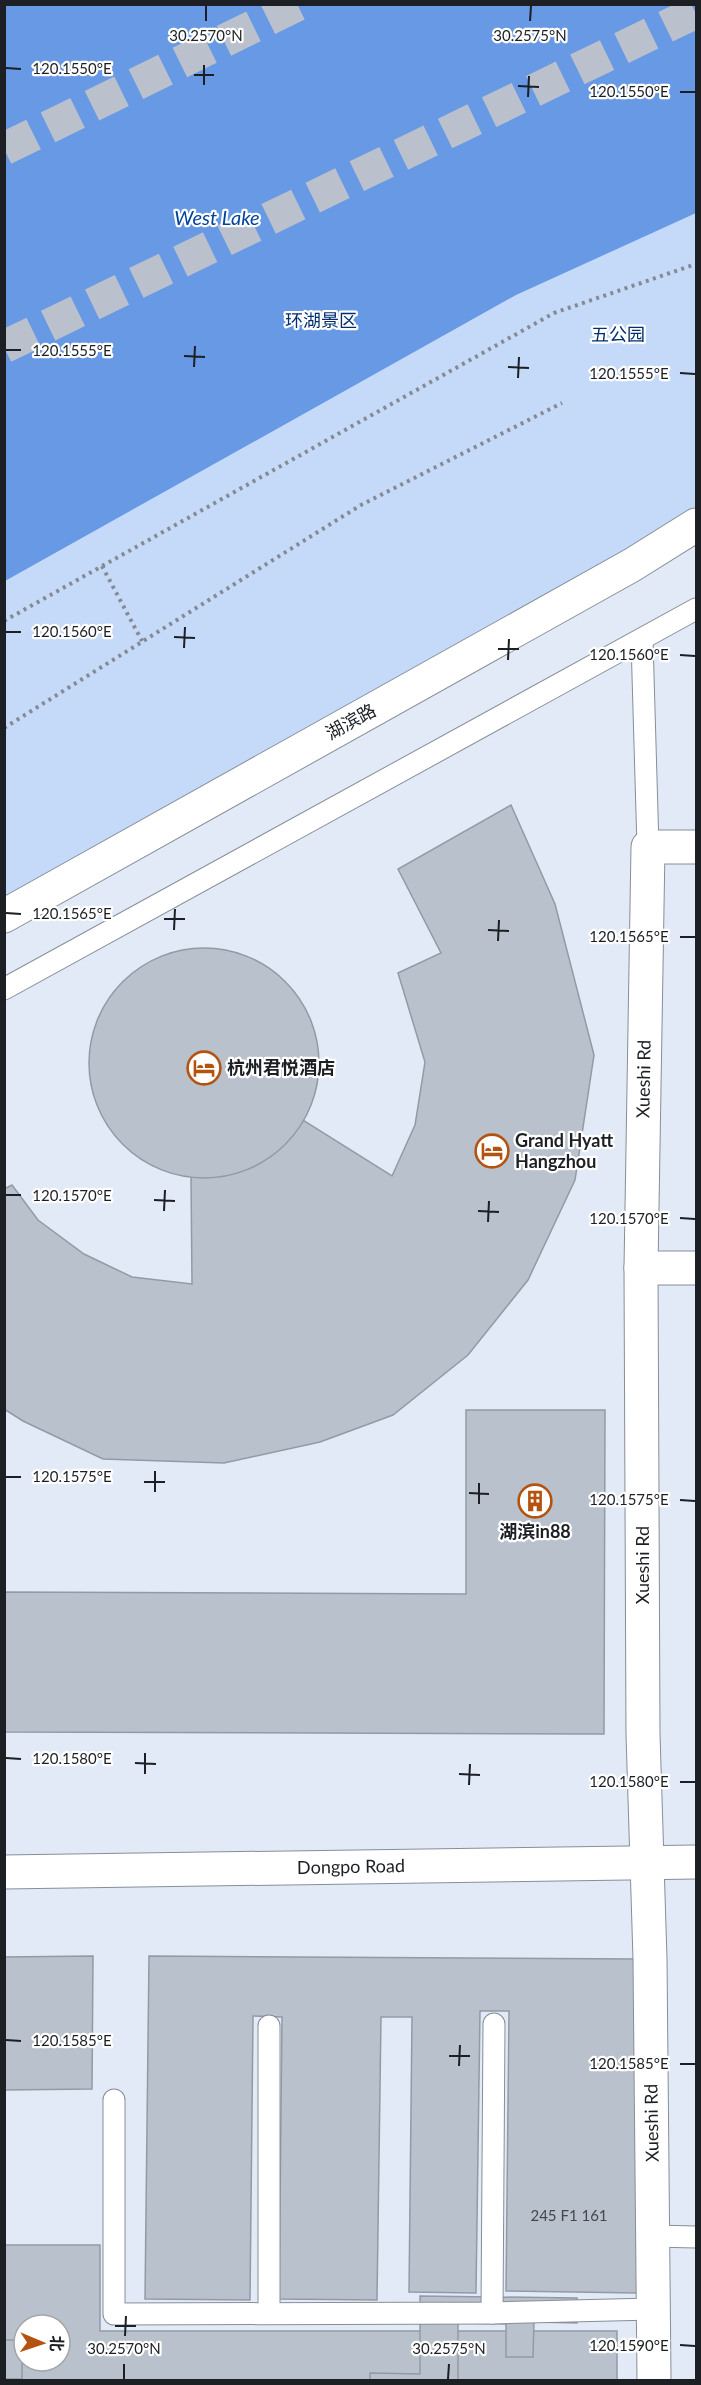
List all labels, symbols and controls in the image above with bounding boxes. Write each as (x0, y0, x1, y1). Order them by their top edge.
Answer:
text: 30.2570°N (169, 26, 243, 44)
text: 30.2575°N (493, 26, 567, 44)
text: 120.1550°E (32, 59, 112, 77)
text: 120.1550°E (589, 82, 669, 100)
water label: West Lake (174, 205, 260, 229)
park label: 环湖景区 (285, 309, 357, 331)
park label: 五公园 (591, 323, 645, 345)
text: 120.1555°E (32, 341, 112, 359)
text: 120.1555°E (589, 364, 669, 382)
text: 120.1560°E (32, 622, 112, 640)
text: 120.1560°E (589, 645, 669, 663)
street label: 湖滨路 (322, 698, 379, 744)
text: 120.1565°E (32, 904, 112, 922)
text: 120.1565°E (589, 927, 669, 945)
street label: Xueshi Rd (631, 1040, 655, 1118)
hotel icon: 杭州君悦酒店 (186, 1050, 222, 1086)
place label: 杭州君悦酒店 (227, 1056, 335, 1078)
place label: Grand Hyatt Hangzhou (515, 1129, 613, 1172)
hotel icon: Grand Hyatt Hangzhou (474, 1133, 510, 1169)
text: 120.1570°E (32, 1186, 112, 1204)
text: 120.1570°E (589, 1209, 669, 1227)
text: 120.1575°E (32, 1467, 112, 1485)
building icon: 湖滨in88 (517, 1483, 553, 1519)
text: 120.1575°E (589, 1490, 669, 1508)
place label: 湖滨in88 (499, 1520, 571, 1542)
street label: Xueshi Rd (631, 1526, 653, 1604)
text: 120.1580°E (32, 1749, 112, 1767)
text: 120.1580°E (589, 1772, 669, 1790)
street label: Dongpo Road (297, 1854, 405, 1878)
text: 120.1585°E (32, 2031, 112, 2049)
text: 120.1585°E (589, 2054, 669, 2072)
street label: Xueshi Rd (639, 2084, 663, 2162)
house number: 245 F1 161 (530, 2206, 608, 2224)
north arrow (12, 2313, 72, 2373)
text: 北 (48, 2335, 67, 2352)
text: 120.1590°E (589, 2336, 669, 2354)
text: 30.2570°N (87, 2339, 161, 2357)
text: 30.2575°N (412, 2339, 486, 2357)

